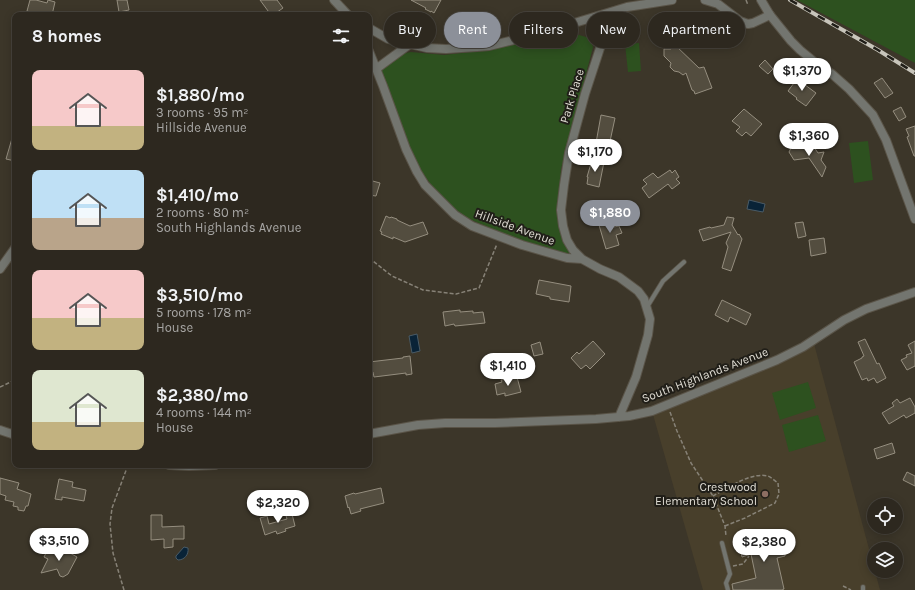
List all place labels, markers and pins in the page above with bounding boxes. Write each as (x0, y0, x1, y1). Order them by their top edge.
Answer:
pin: $1,370 (769, 58, 835, 92)
pin: $1,360 (776, 123, 842, 157)
pin: $1,170 (562, 139, 628, 173)
pin: $1,880 (577, 200, 643, 234)
pin: $1,410 (475, 353, 541, 387)
place label: Crestwood Elementary School (655, 480, 757, 508)
marker: Crestwood Elementary School (760, 489, 770, 499)
pin: $2,320 (245, 490, 311, 524)
pin: $3,510 (26, 528, 92, 562)
pin: $2,380 (731, 529, 797, 563)

